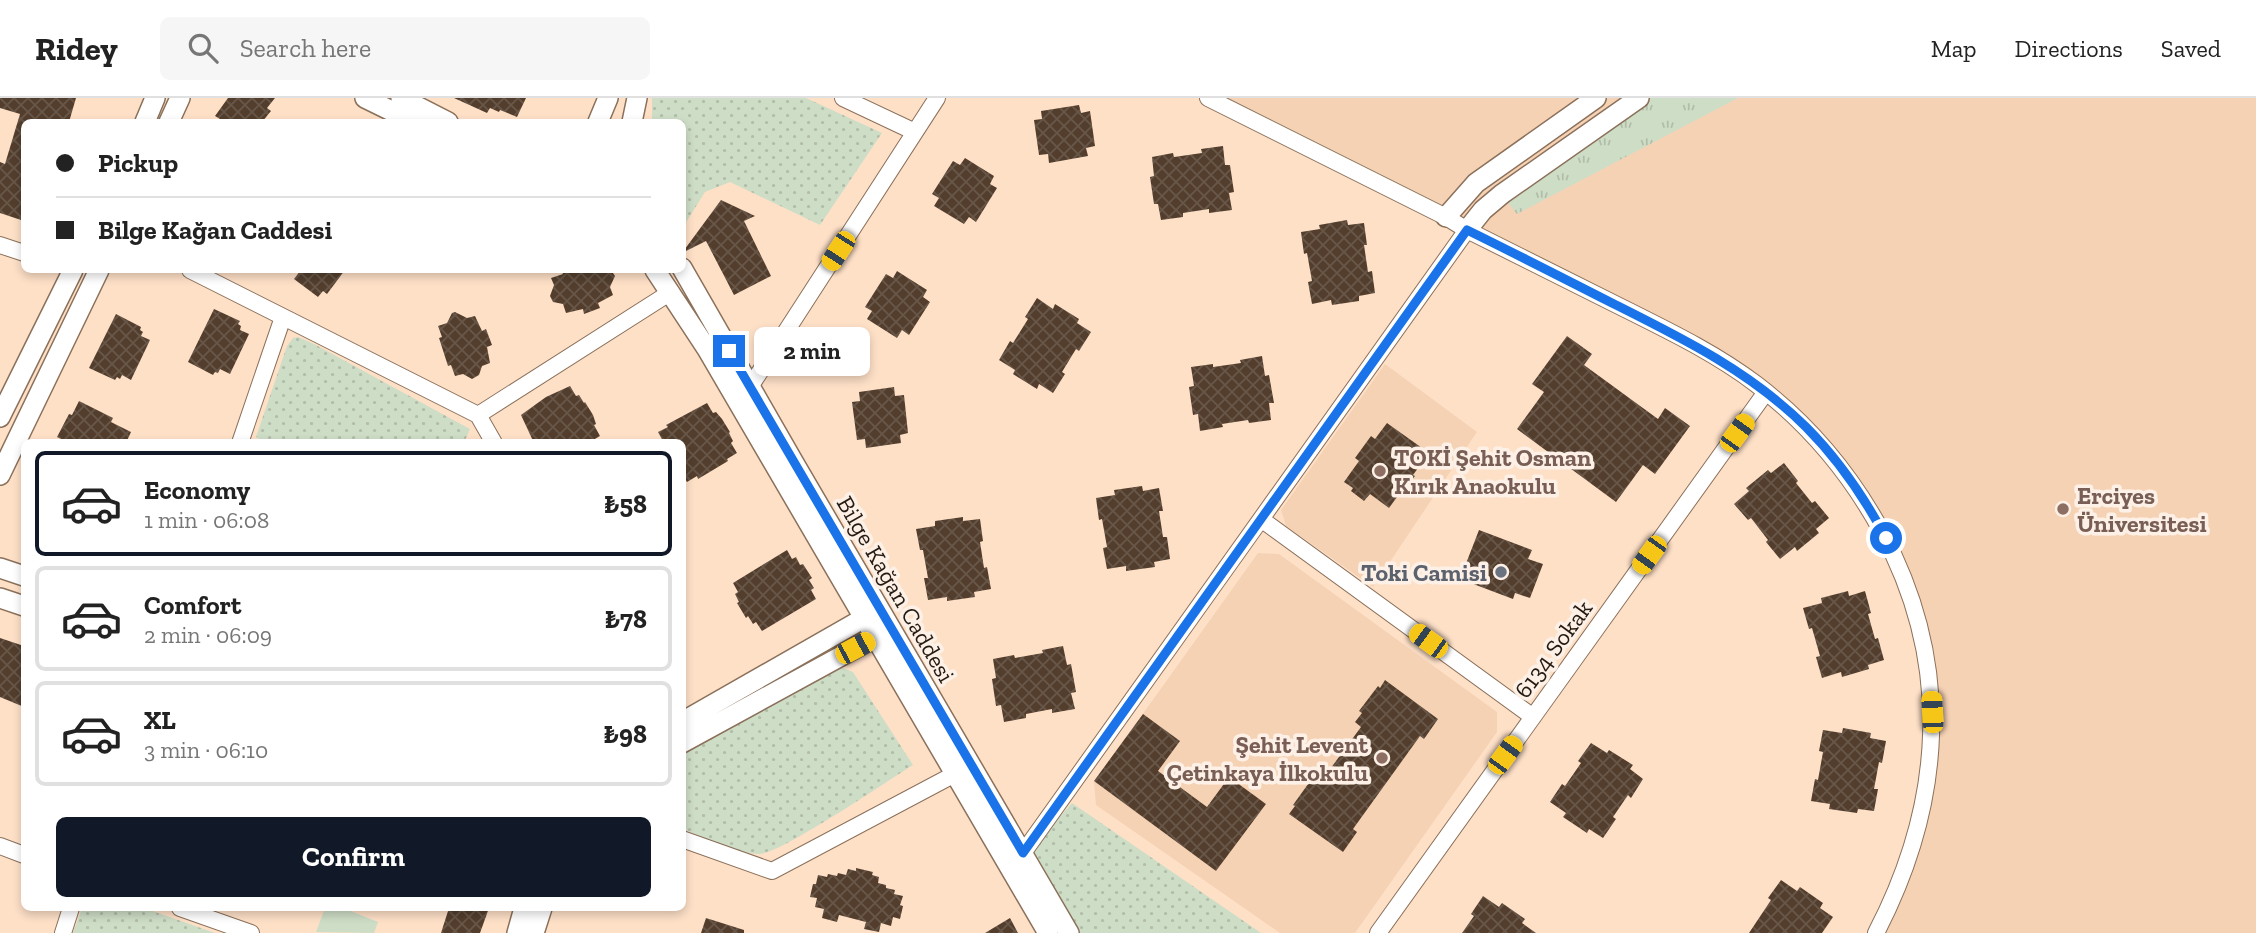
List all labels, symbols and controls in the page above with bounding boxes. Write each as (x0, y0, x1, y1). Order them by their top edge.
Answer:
search box (160, 17, 650, 80)
text: Ridey (35, 29, 118, 68)
icon: search (184, 29, 222, 67)
text: Search here (240, 32, 371, 64)
text: Map (1931, 34, 1977, 63)
text: Directions (2015, 34, 2123, 63)
text: Saved (2161, 34, 2221, 63)
text: Pickup (98, 147, 178, 179)
text: Bilge Kağan Caddesi (98, 214, 332, 246)
car (818, 228, 859, 274)
callout: 2 min (754, 327, 869, 376)
route end (713, 335, 745, 367)
text: 2 min (783, 337, 841, 365)
car (1717, 410, 1758, 456)
place label: TOKİ Şehit Osman Kırık Anaokulu (1394, 443, 1591, 500)
marker: TOKİ Şehit Osman Kırık Anaokulu (1372, 463, 1388, 479)
icon: car (60, 472, 123, 535)
text: Economy (144, 474, 250, 506)
place label: Erciyes Üniversitesi (2077, 481, 2207, 538)
text: ₺58 (604, 488, 647, 520)
street label: Bilge Kağan Caddesi (831, 491, 961, 688)
marker: Erciyes Üniversitesi (2055, 501, 2071, 517)
text: 1 min · 06:08 (144, 506, 269, 534)
route start (1870, 522, 1902, 554)
car (1629, 532, 1670, 578)
place label: Toki Camisi (1361, 558, 1487, 587)
marker: Toki Camisi (1493, 564, 1509, 580)
icon: car (60, 587, 123, 650)
text: Comfort (144, 589, 241, 621)
street label: 6134 Sokak (1508, 594, 1598, 704)
text: ₺78 (604, 603, 647, 635)
car (1405, 620, 1452, 662)
text: 2 min · 06:09 (144, 621, 272, 649)
car (832, 629, 879, 667)
car (1921, 690, 1944, 734)
icon: car (60, 702, 123, 765)
text: XL (144, 704, 176, 736)
text: ₺98 (603, 718, 647, 750)
place label: Şehit Levent Çetinkaya İlkokulu (1166, 730, 1368, 787)
car (1485, 732, 1526, 778)
text: 3 min · 06:10 (144, 736, 268, 764)
marker: Şehit Levent Çetinkaya İlkokulu (1374, 750, 1390, 766)
button: Confirm (56, 817, 651, 897)

